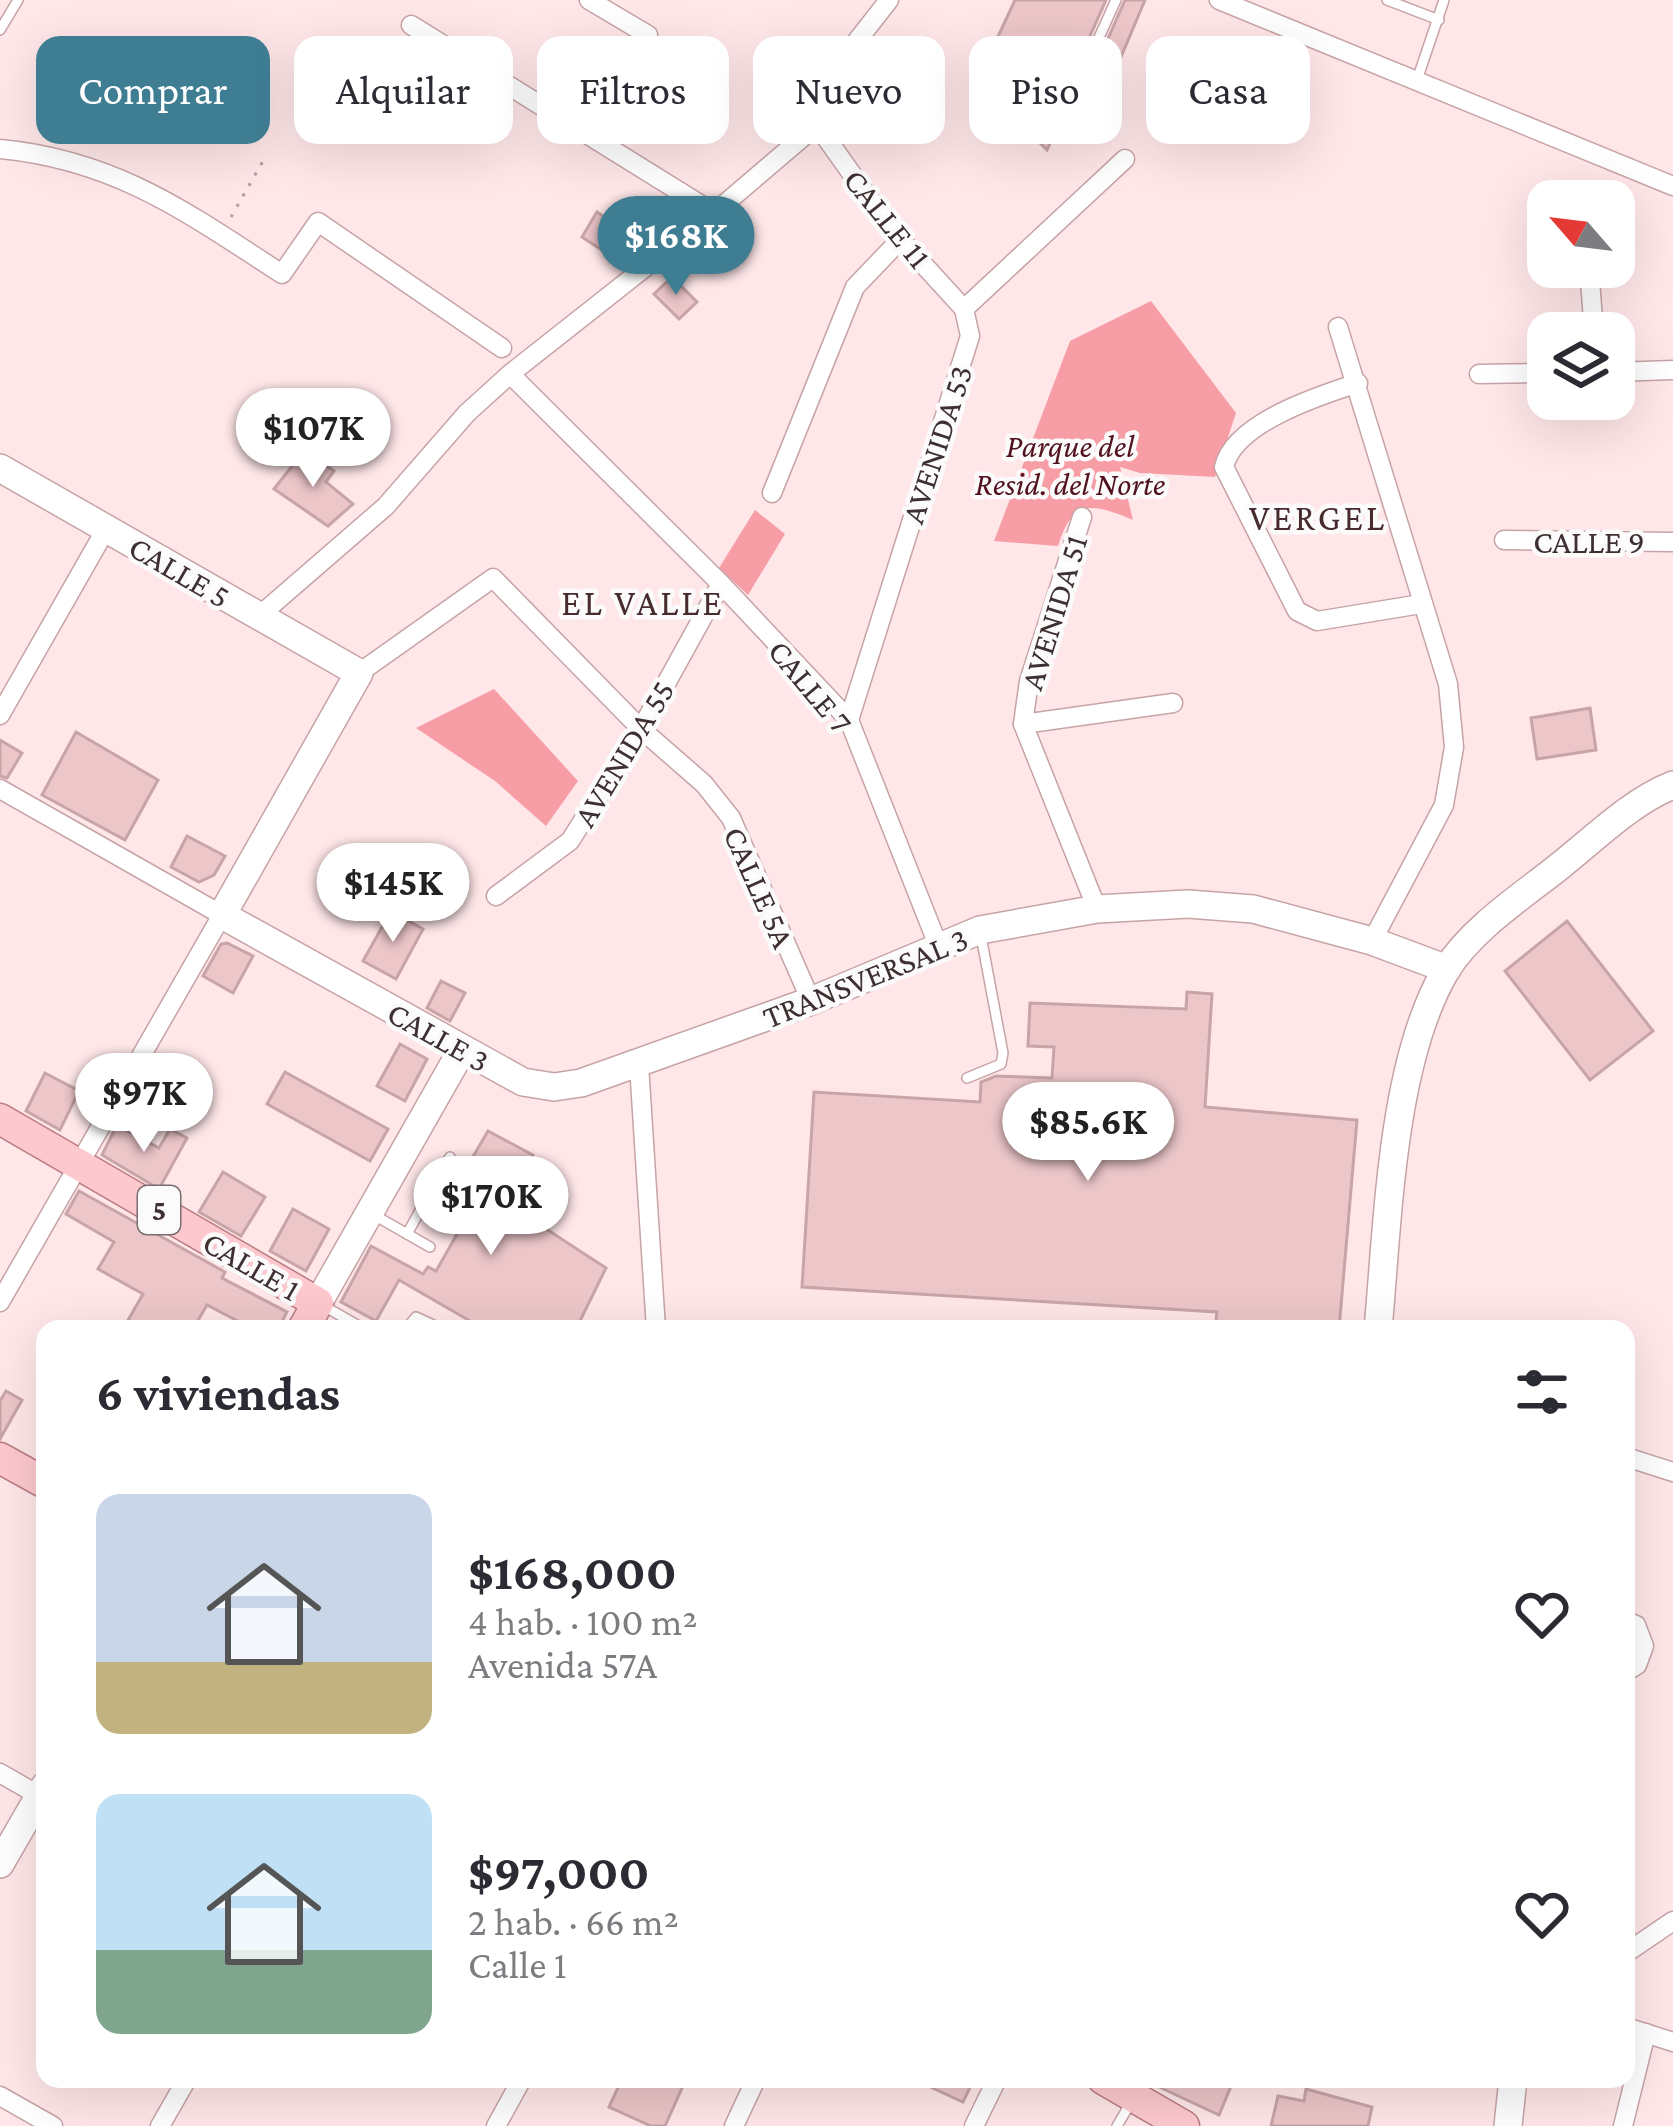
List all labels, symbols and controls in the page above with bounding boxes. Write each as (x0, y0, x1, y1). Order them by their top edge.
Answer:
chip: Comprar (36, 36, 270, 144)
chip: Alquilar (294, 36, 513, 144)
chip: Filtros (537, 36, 729, 144)
chip: Nuevo (753, 36, 945, 144)
chip: Piso (969, 36, 1122, 144)
chip: Casa (1146, 36, 1310, 144)
street label: CALLE 11 (836, 161, 939, 275)
north arrow (1527, 180, 1635, 288)
map controls (1527, 180, 1635, 420)
pin: $168K (592, 196, 760, 298)
text: $168K (625, 213, 727, 256)
button: layers (1527, 312, 1635, 420)
street label: AVENIDA 53 (894, 360, 979, 528)
pin: $107K (229, 388, 397, 490)
text: $107K (263, 405, 363, 448)
park label: Parque del Resid. del Norte (975, 427, 1166, 502)
district label: VERGEL (1249, 498, 1387, 538)
street label: CALLE 9 (1533, 523, 1645, 560)
street label: CALLE 5 (123, 528, 237, 615)
street label: AVENIDA 51 (1012, 530, 1095, 694)
district label: EL VALLE (561, 583, 725, 623)
street label: CALLE 7 (761, 632, 860, 740)
street label: AVENIDA 55 (565, 673, 682, 833)
street label: CALLE 5A (716, 821, 803, 954)
pin: $145K (309, 843, 477, 945)
text: $145K (344, 860, 442, 903)
street label: TRANSVERSAL 3 (757, 919, 973, 1035)
street label: CALLE 3 (381, 993, 496, 1079)
pin: $97K (73, 1053, 215, 1155)
text: $97K (102, 1070, 186, 1113)
pin: $85.6K (990, 1082, 1186, 1184)
text: $85.6K (1029, 1099, 1147, 1142)
pin: $170K (407, 1156, 575, 1258)
text: $170K (440, 1173, 542, 1216)
road number: 5 (138, 1186, 180, 1234)
street label: CALLE 1 (197, 1223, 307, 1308)
icon: filters (1509, 1359, 1575, 1425)
text: 6 viviendas (96, 1364, 340, 1421)
icon: home (192, 1542, 336, 1686)
text: $168,000 (468, 1543, 677, 1600)
icon: heart (1509, 1581, 1575, 1647)
text: 4 hab. · 100 m² (468, 1600, 698, 1643)
text: Avenida 57A (468, 1643, 657, 1686)
icon: home (192, 1842, 336, 1986)
text: $97,000 (468, 1843, 649, 1900)
icon: heart (1509, 1881, 1575, 1947)
text: 2 hab. · 66 m² (468, 1900, 679, 1943)
text: Calle 1 (468, 1943, 567, 1986)

